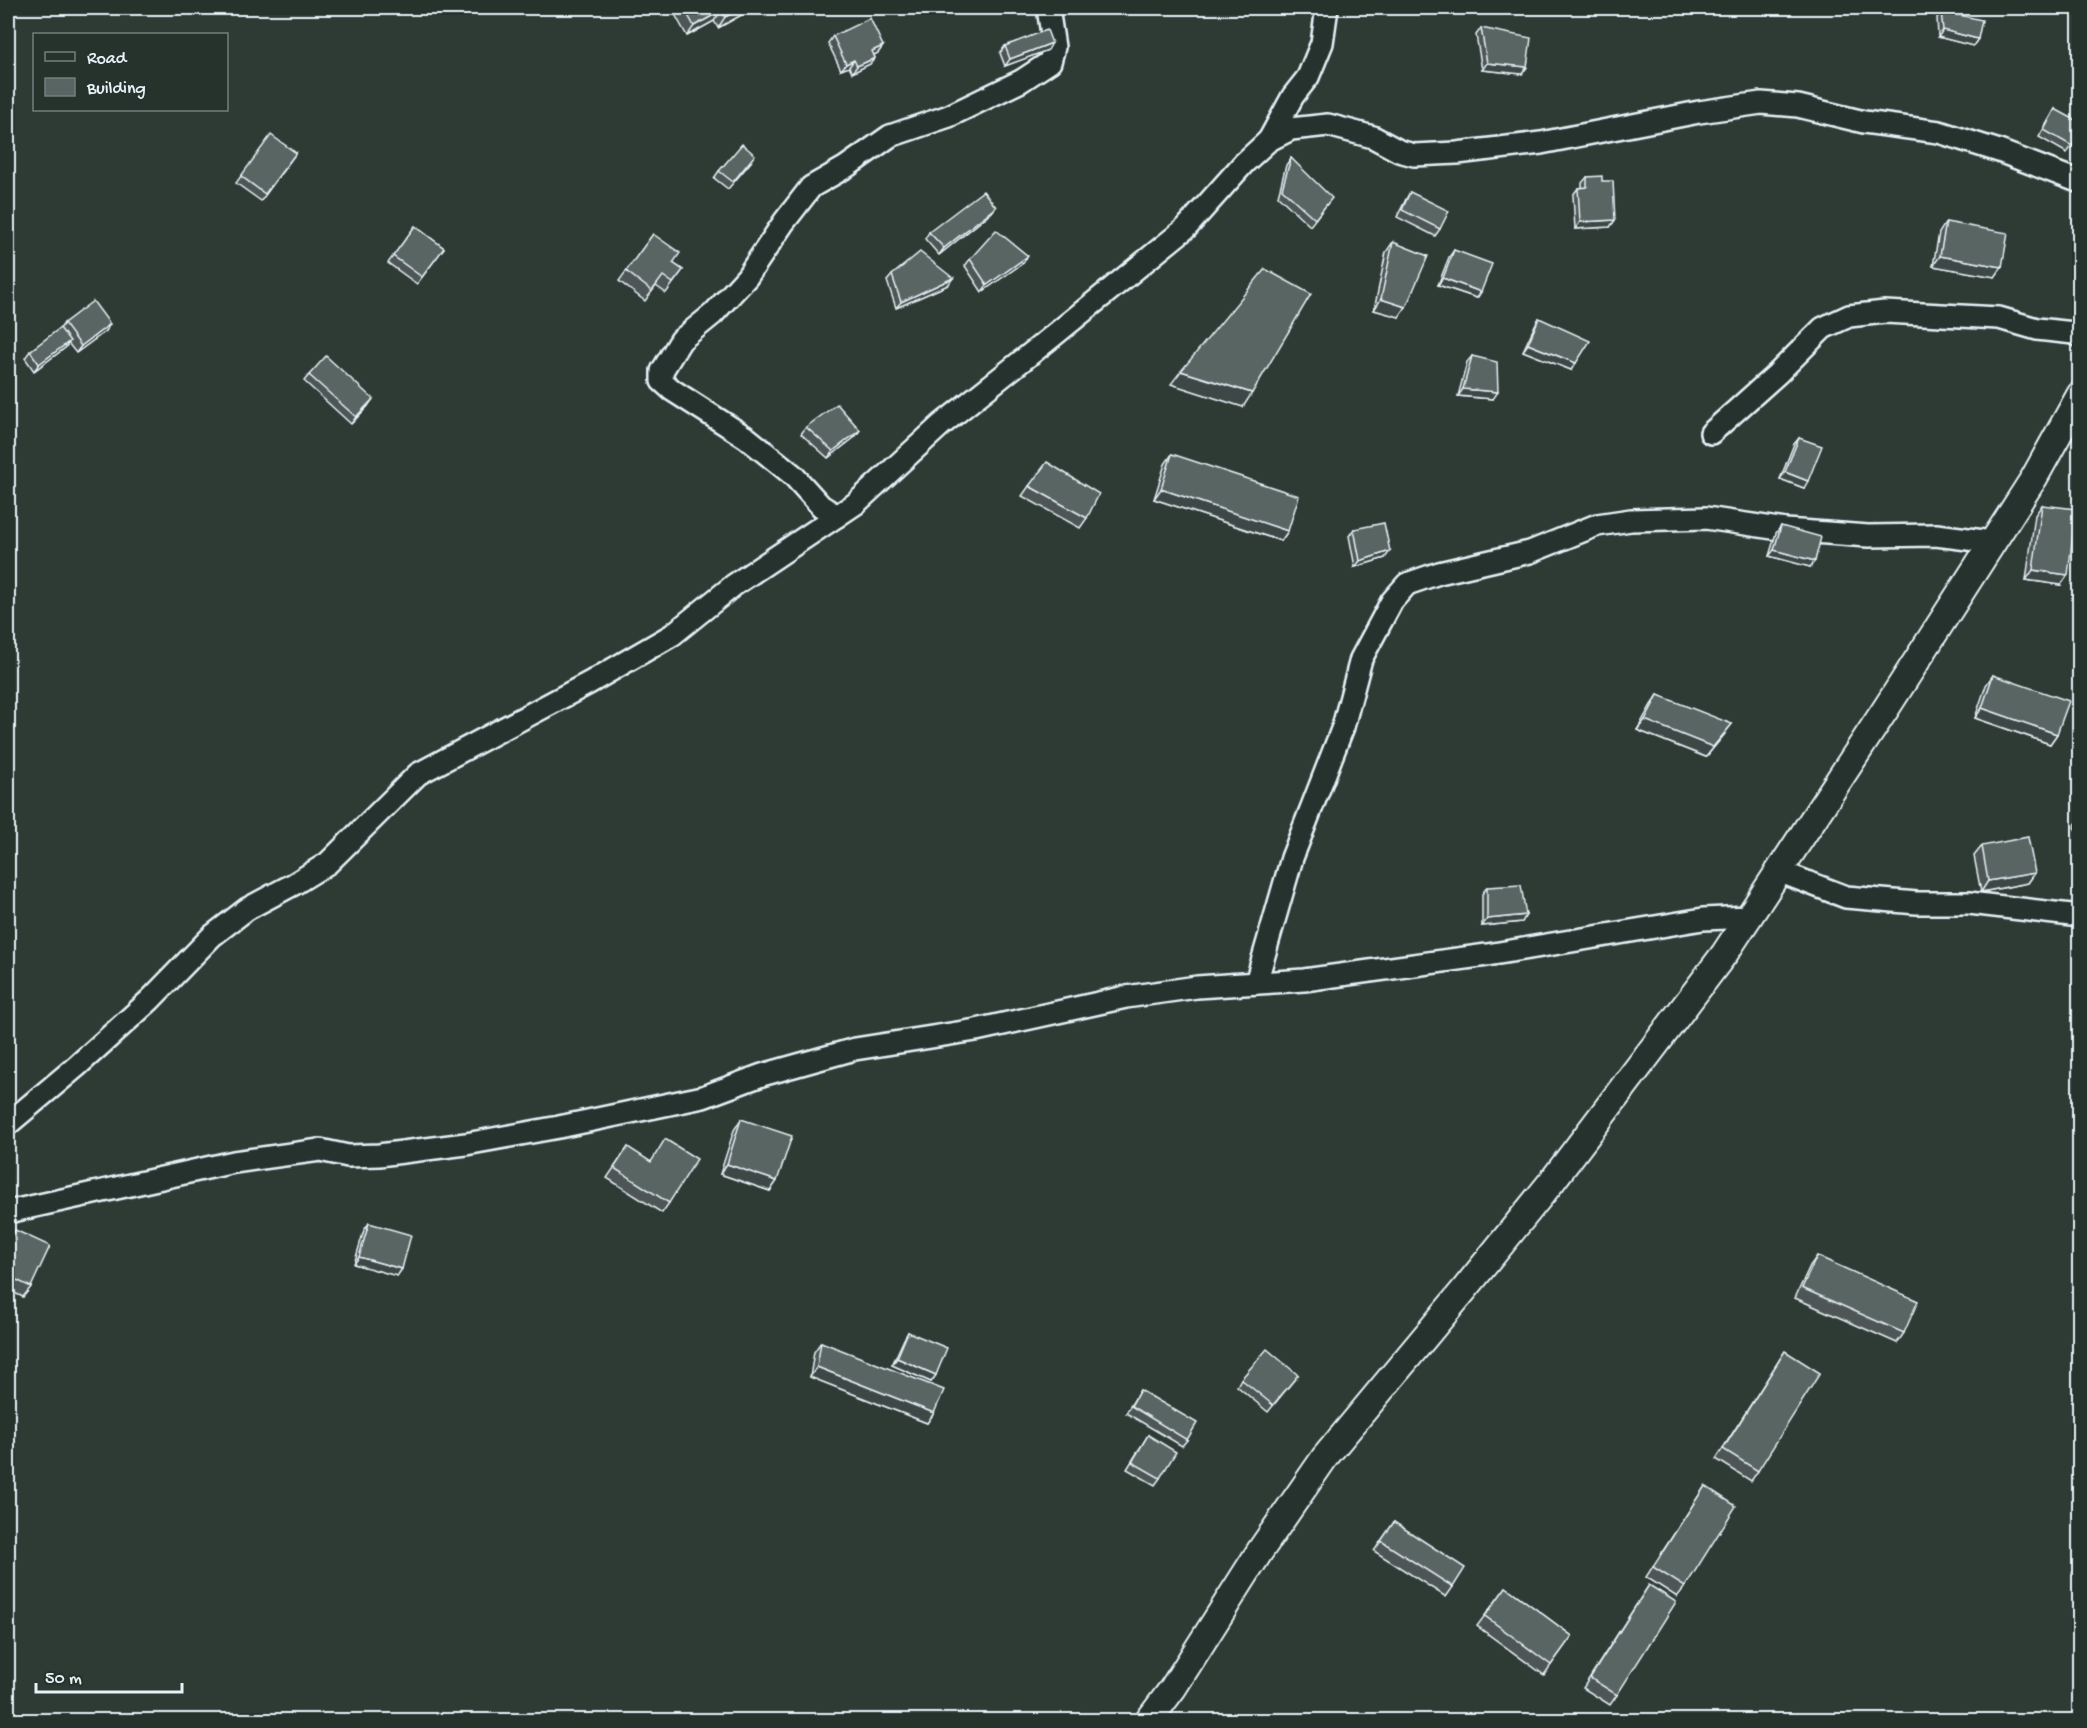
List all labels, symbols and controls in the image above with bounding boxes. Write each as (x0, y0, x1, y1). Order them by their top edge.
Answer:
legend (33, 33, 228, 111)
text: Road (87, 49, 128, 70)
text: Building (86, 79, 146, 100)
scale bar (36, 1656, 182, 1694)
text: 50 m (45, 1669, 82, 1690)

